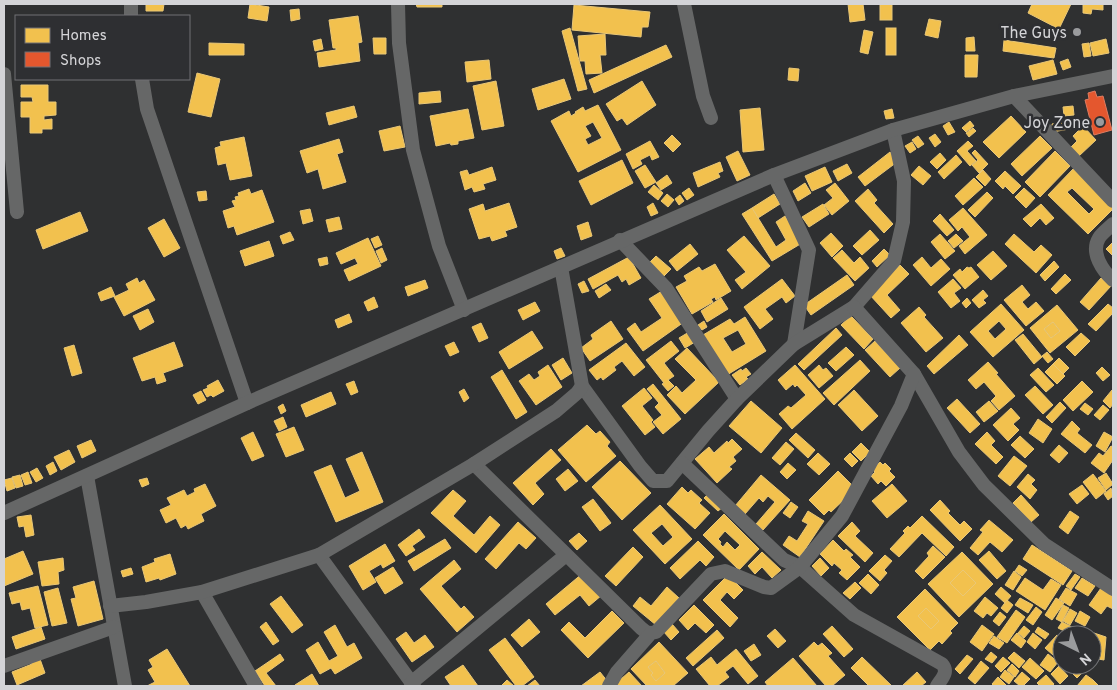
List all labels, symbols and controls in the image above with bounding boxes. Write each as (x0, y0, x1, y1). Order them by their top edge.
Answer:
legend (15, 15, 190, 80)
place label: The Guys (1000, 24, 1067, 44)
marker: The Guys (1071, 26, 1083, 38)
text: Homes (60, 27, 107, 46)
text: Shops (60, 52, 101, 71)
place label: Joy Zone (1023, 114, 1090, 134)
marker: Joy Zone (1094, 116, 1106, 128)
north arrow (1052, 625, 1102, 675)
text: N (1075, 649, 1094, 668)

